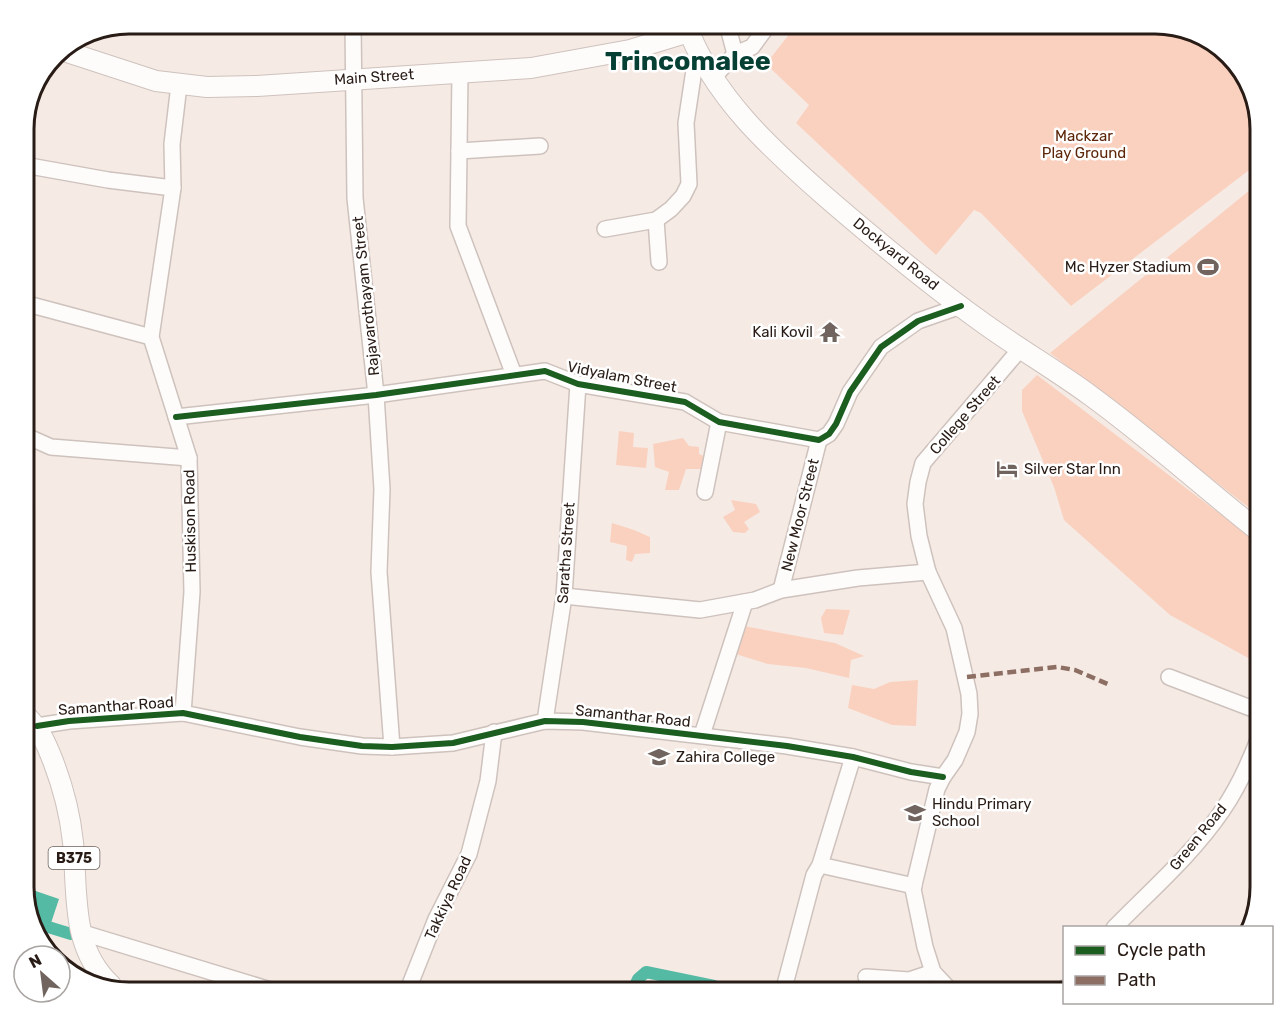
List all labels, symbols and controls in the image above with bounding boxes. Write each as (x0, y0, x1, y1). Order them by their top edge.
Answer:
district label: Trincomalee (605, 45, 771, 77)
street label: Main Street (333, 65, 415, 89)
park label: Mackzar Play Ground (1042, 127, 1126, 162)
street label: Dockyard Road (850, 214, 942, 294)
street label: Rajavarothayam Street (349, 215, 383, 377)
sports icon: Mc Hyzer Stadium (1196, 255, 1220, 279)
place label: Mc Hyzer Stadium (1065, 258, 1191, 276)
temple icon: Kali Kovil (818, 320, 842, 344)
place label: Kali Kovil (752, 323, 813, 341)
street label: Vidyalam Street (566, 358, 678, 396)
street label: College Street (926, 372, 1004, 458)
street label: New Moor Street (777, 457, 823, 573)
hotel icon: Silver Star Inn (995, 457, 1019, 481)
place label: Silver Star Inn (1024, 460, 1121, 478)
street label: Huskison Road (180, 469, 200, 573)
street label: Saratha Street (553, 502, 579, 604)
street label: Samanthar Road (57, 693, 175, 719)
street label: Samanthar Road (574, 701, 692, 731)
school or university icon: Zahira College (647, 745, 671, 769)
place label: Zahira College (676, 748, 775, 766)
place label: Hindu Primary School (932, 795, 1032, 830)
street label: Green Road (1166, 800, 1230, 874)
school or university icon: Hindu Primary School (903, 801, 927, 825)
road number: B375 (48, 847, 100, 869)
street label: Takkiya Road (421, 853, 475, 943)
legend (1063, 926, 1273, 1004)
text: Cycle path (1117, 939, 1206, 961)
north arrow (12, 944, 72, 1004)
text: N (26, 950, 45, 972)
text: Path (1117, 969, 1156, 991)

